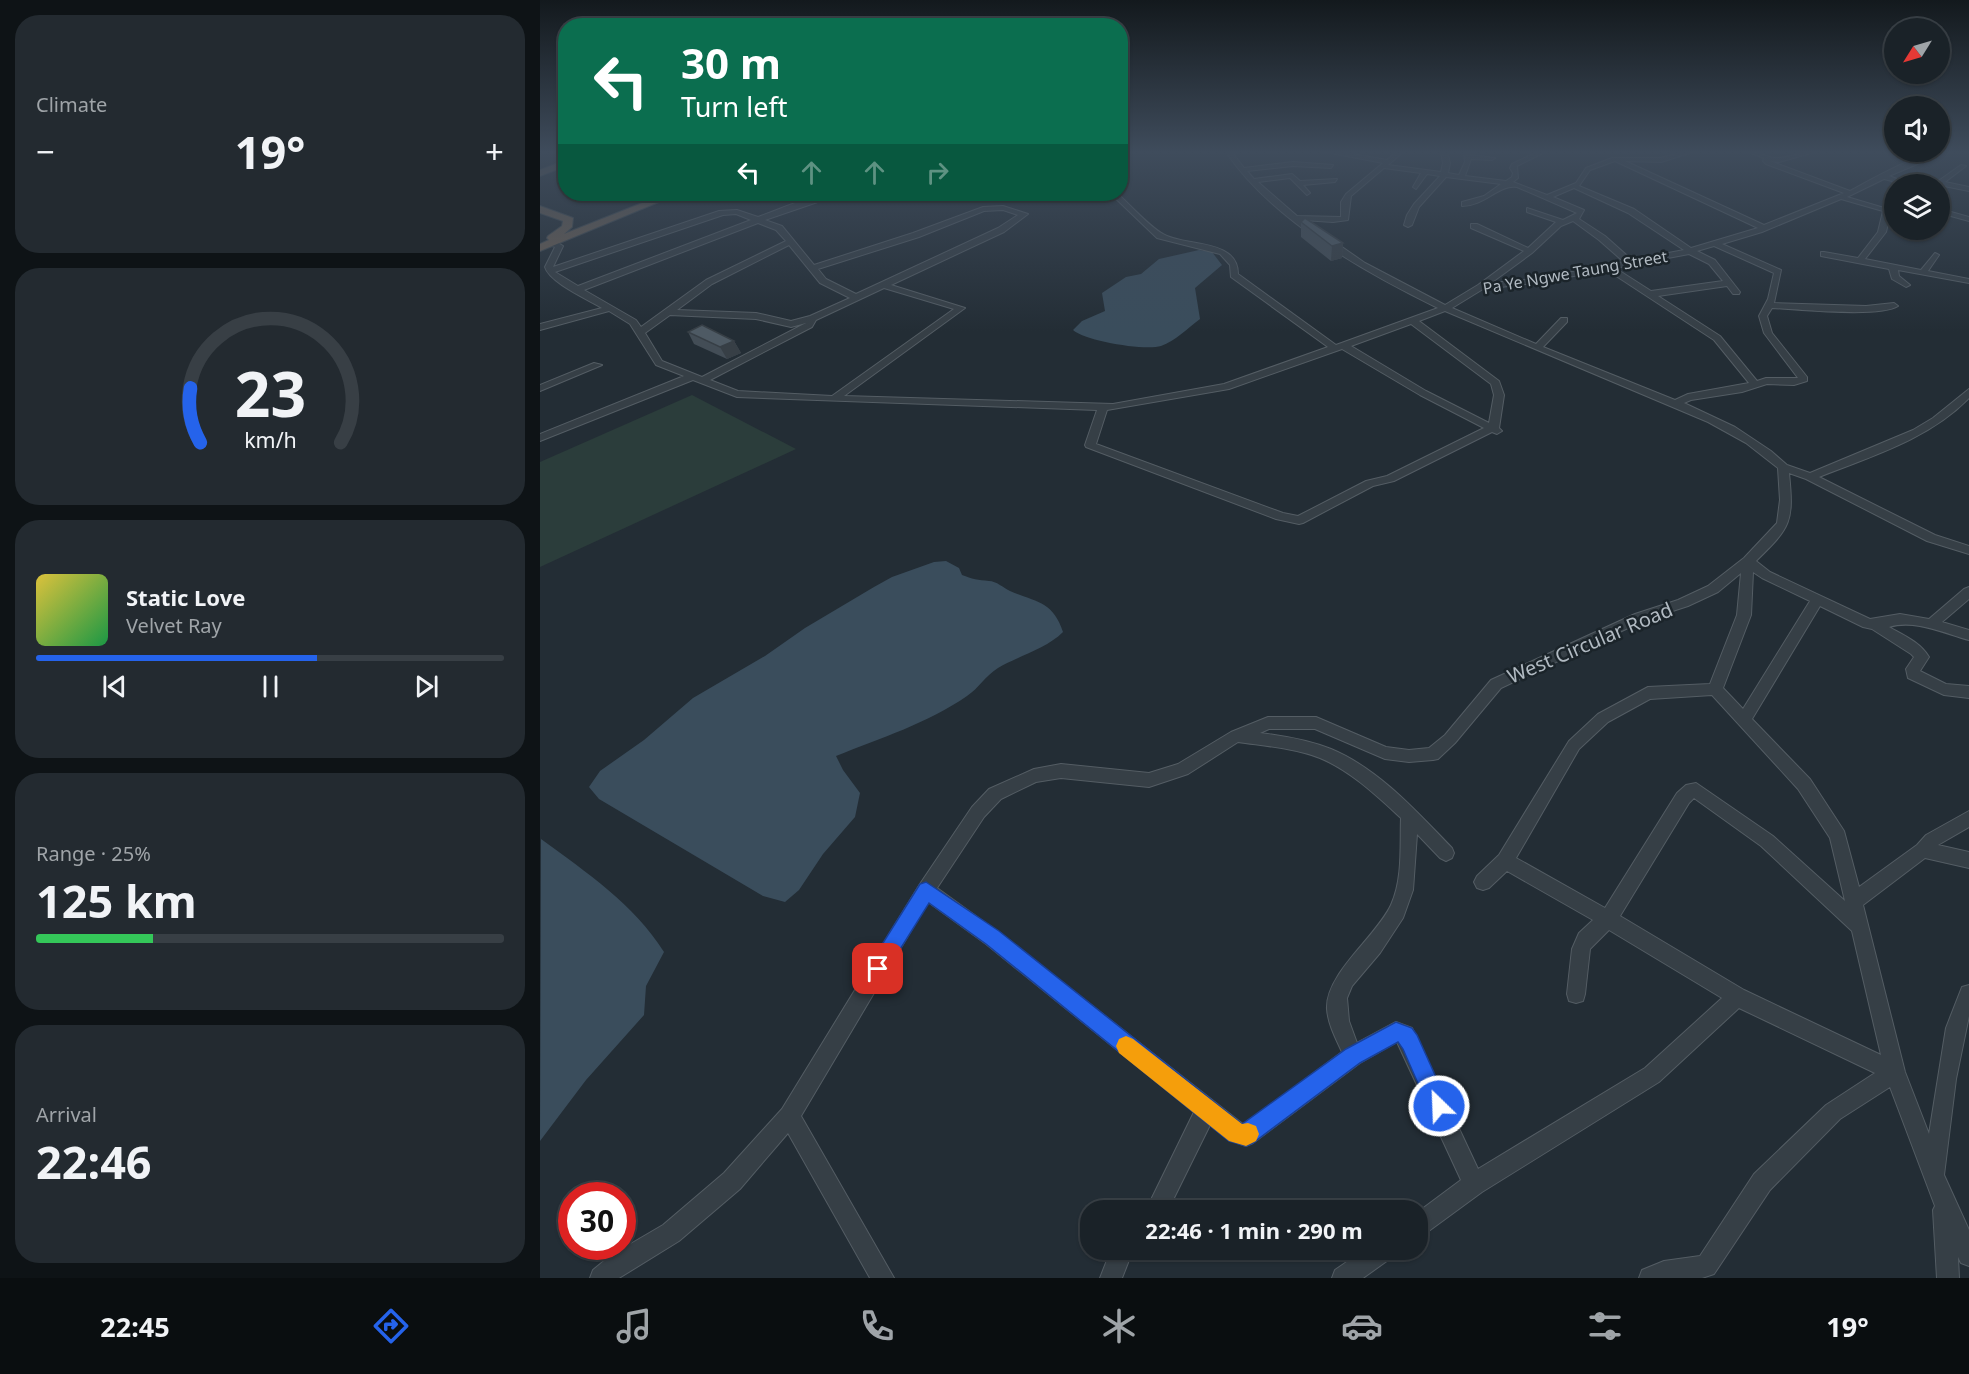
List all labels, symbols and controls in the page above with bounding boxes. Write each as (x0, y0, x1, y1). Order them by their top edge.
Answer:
north arrow (1884, 18, 1950, 84)
map controls (1884, 18, 1950, 240)
text: 30 m (681, 34, 781, 91)
icon: left (582, 42, 660, 120)
text: Turn left (681, 88, 787, 125)
text: Climate (36, 91, 107, 118)
button: sound (1884, 96, 1950, 162)
text: 19° (235, 121, 305, 182)
text: − (36, 129, 55, 174)
text: + (485, 129, 504, 174)
icon: left (732, 156, 765, 189)
icon: ahead (795, 156, 828, 189)
icon: ahead (858, 156, 891, 189)
icon: right (921, 156, 954, 189)
button: layers (1884, 174, 1950, 240)
street label: Pa Ye Ngwe Taung Street (1481, 245, 1669, 299)
text: 23 (234, 351, 306, 436)
text: km/h (244, 426, 296, 455)
text: Static Love (126, 582, 245, 612)
street label: West Circular Road (1503, 596, 1677, 690)
text: Velvet Ray (126, 612, 222, 639)
icon: previous (98, 670, 131, 703)
icon: pause (254, 670, 287, 703)
icon: next (410, 670, 443, 703)
text: Range · 25% (36, 840, 151, 867)
text: 125 km (36, 870, 197, 931)
pin (852, 943, 903, 994)
icon: arrive (861, 952, 894, 985)
position arrow (1407, 1074, 1471, 1138)
text: Arrival (36, 1101, 97, 1128)
text: 22:46 (36, 1131, 152, 1192)
speed limit sign: 30 (558, 1182, 636, 1260)
text: 22:46 · 1 min · 290 m (1145, 1215, 1363, 1245)
icon: directions (370, 1305, 412, 1347)
icon: music (613, 1305, 655, 1347)
icon: phone (856, 1305, 898, 1347)
icon: climate (1098, 1305, 1140, 1347)
icon: car (1341, 1305, 1383, 1347)
icon: filters (1584, 1305, 1626, 1347)
text: 22:45 (100, 1308, 170, 1345)
text: 19° (1826, 1308, 1869, 1345)

